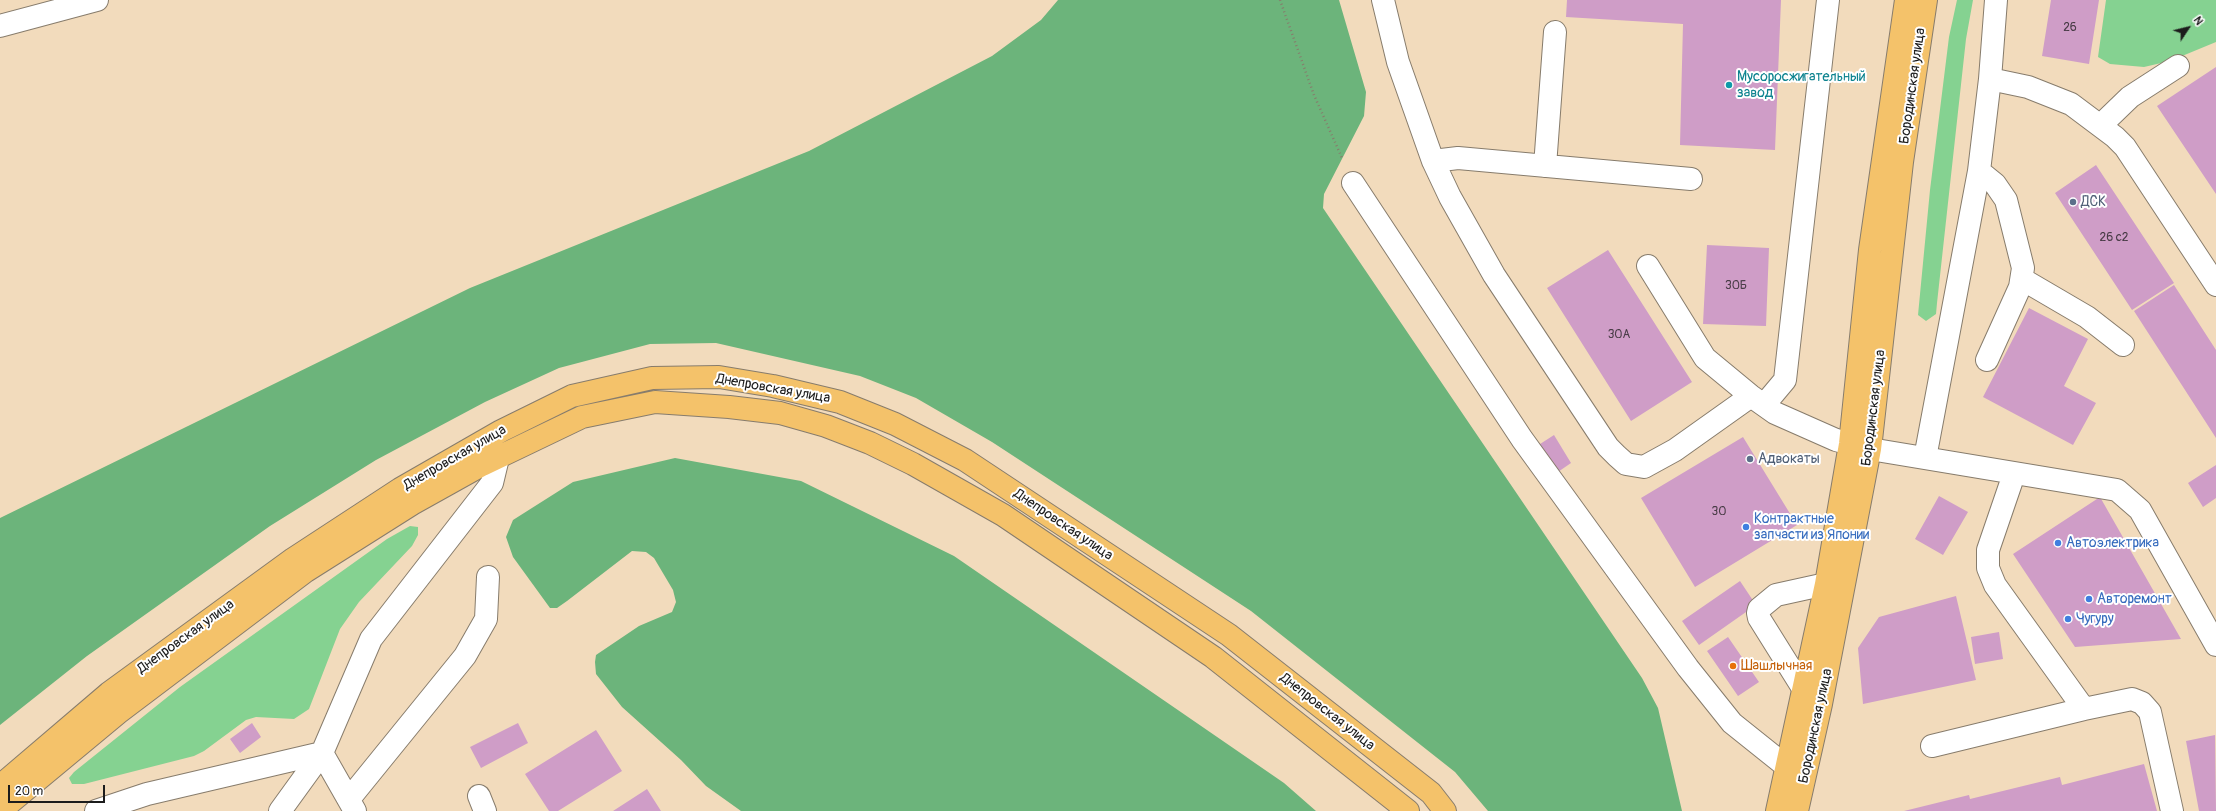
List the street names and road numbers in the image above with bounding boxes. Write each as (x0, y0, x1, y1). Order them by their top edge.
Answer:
street label: Бородинская улица (1897, 27, 1929, 145)
street label: Бородинская улица (1859, 349, 1889, 467)
street label: Днепровская улица (715, 371, 831, 407)
street label: Днепровская улица (401, 422, 509, 494)
street label: Днепровская улица (1010, 486, 1116, 564)
street label: Днепровская улица (134, 596, 238, 678)
street label: Бородинская улица (1796, 667, 1836, 785)
street label: Днепровская улица (1276, 670, 1378, 754)

